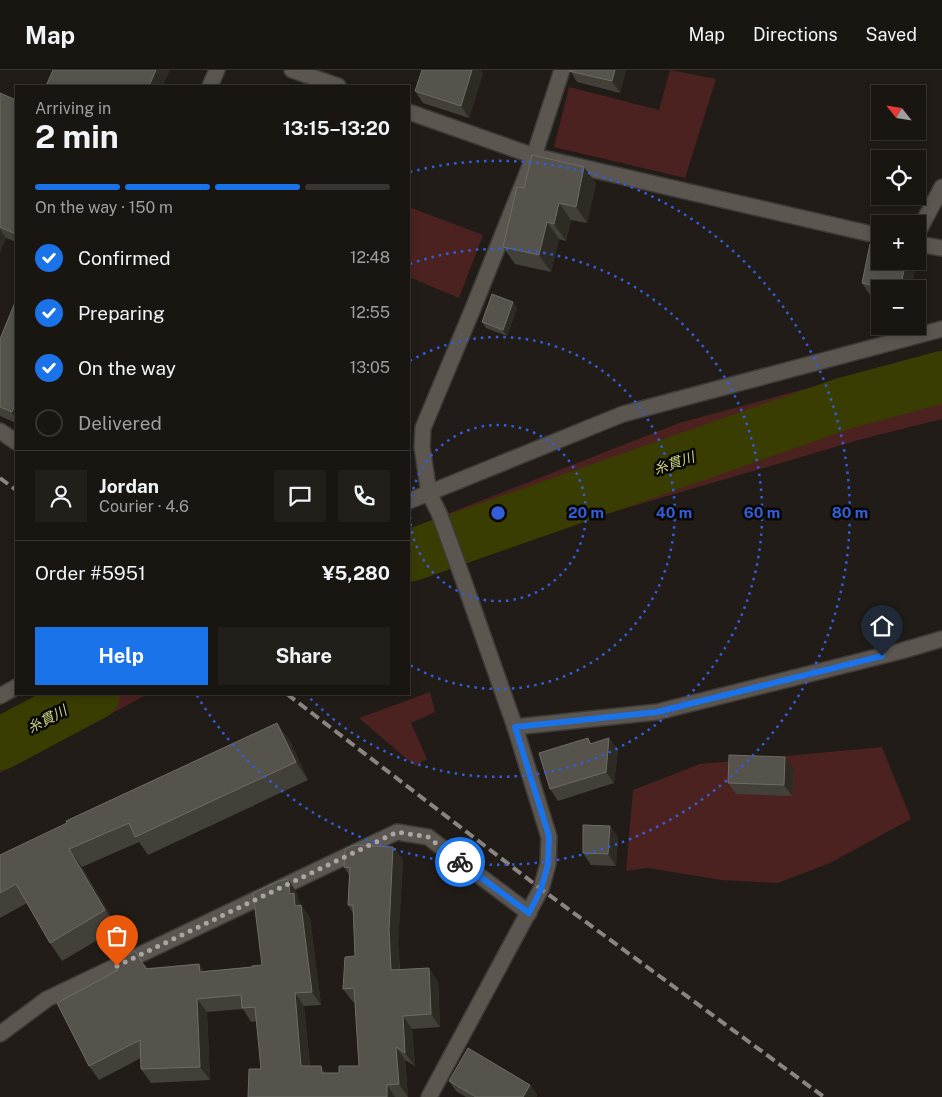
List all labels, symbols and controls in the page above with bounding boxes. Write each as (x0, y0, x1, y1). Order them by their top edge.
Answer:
text: Map (25, 21, 75, 49)
text: Map (688, 24, 725, 45)
text: Directions (753, 24, 838, 45)
text: Saved (866, 24, 917, 45)
north arrow (871, 85, 926, 140)
map controls (871, 85, 926, 335)
text: Arriving in (35, 99, 111, 118)
text: 13:15–13:20 (283, 117, 390, 139)
text: 2 min (35, 118, 119, 155)
button: locate (871, 150, 926, 205)
text: On the way · 150 m (35, 198, 173, 217)
button: + (871, 215, 926, 270)
icon: check (35, 244, 63, 272)
text: Confirmed (78, 247, 171, 269)
text: 12:48 (350, 248, 390, 267)
button: − (871, 280, 926, 335)
icon: check (35, 299, 63, 327)
text: Preparing (78, 302, 165, 324)
text: 12:55 (350, 303, 390, 322)
icon: check (35, 354, 63, 382)
text: On the way (78, 357, 176, 379)
text: 13:05 (350, 358, 390, 377)
text: Delivered (78, 412, 162, 434)
water label: 糸貫川 (652, 448, 698, 477)
button: person (35, 470, 87, 522)
button: chat (274, 470, 326, 522)
button: phone (338, 470, 390, 522)
text: Jordan (99, 475, 159, 497)
text: Courier · 4.6 (99, 497, 189, 516)
centre of rings (489, 504, 507, 522)
text: 20 m (568, 504, 604, 521)
text: 40 m (656, 504, 692, 521)
text: 60 m (744, 504, 780, 521)
text: 80 m (832, 504, 868, 521)
text: Order #5951 (35, 562, 146, 584)
text: ¥5,280 (322, 562, 390, 584)
pin (861, 605, 903, 656)
icon: home (868, 612, 896, 640)
button: Help (35, 627, 208, 685)
button: Share (218, 627, 390, 685)
water label: 糸貫川 (25, 701, 71, 736)
courier (435, 837, 485, 887)
icon: bike (446, 848, 474, 876)
pin (96, 915, 138, 966)
icon: bag (103, 922, 131, 950)

